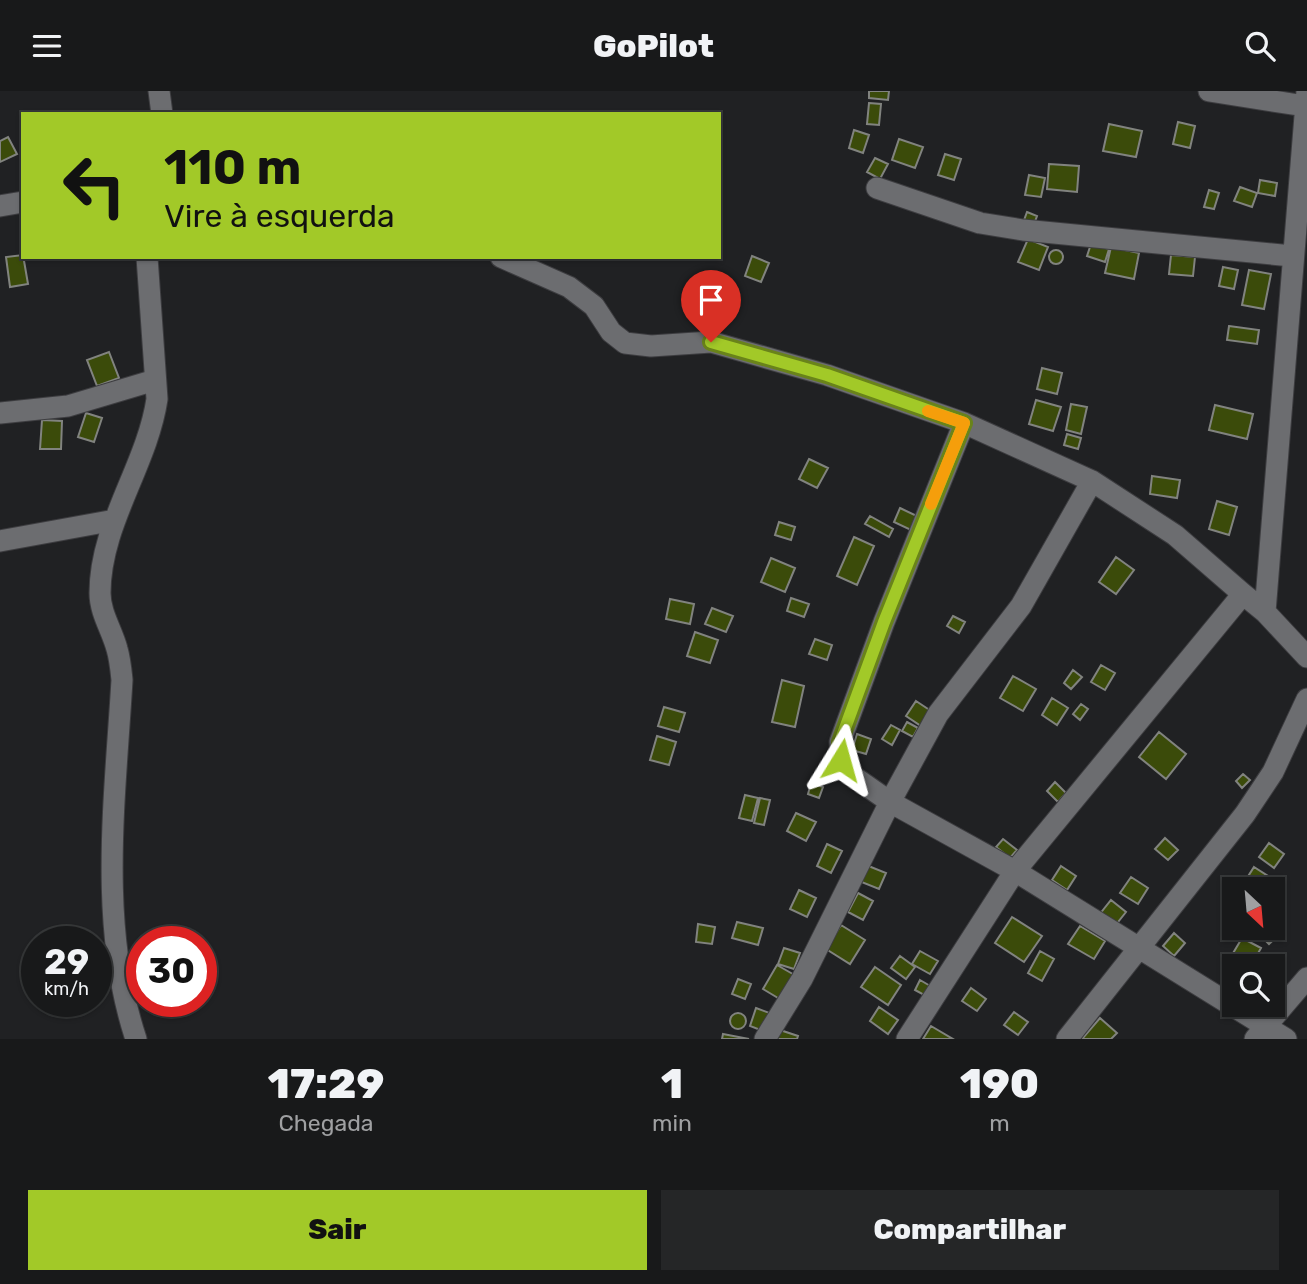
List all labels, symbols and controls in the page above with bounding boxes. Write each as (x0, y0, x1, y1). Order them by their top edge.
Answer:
icon: menu (28, 27, 66, 65)
text: GoPilot (593, 27, 714, 65)
icon: search (1241, 27, 1279, 65)
text: 110 m (164, 138, 301, 196)
icon: left (49, 140, 140, 231)
text: Vire à esquerda (164, 197, 395, 235)
pin (681, 270, 741, 342)
icon: arrive (692, 281, 730, 319)
position arrow (804, 723, 878, 797)
north arrow (1222, 877, 1284, 940)
map controls (1222, 877, 1285, 1017)
speed limit sign: 30 (126, 926, 217, 1017)
text: 29 (44, 941, 89, 983)
button: search (1222, 954, 1285, 1017)
text: km/h (44, 978, 89, 1000)
text: 17:29 (268, 1059, 384, 1109)
text: 1 (661, 1059, 683, 1109)
text: 190 (960, 1059, 1039, 1109)
text: Chegada (279, 1109, 374, 1137)
text: min (652, 1109, 692, 1137)
text: m (989, 1109, 1010, 1137)
button: Sair (28, 1190, 647, 1270)
button: Compartilhar (661, 1190, 1279, 1270)

